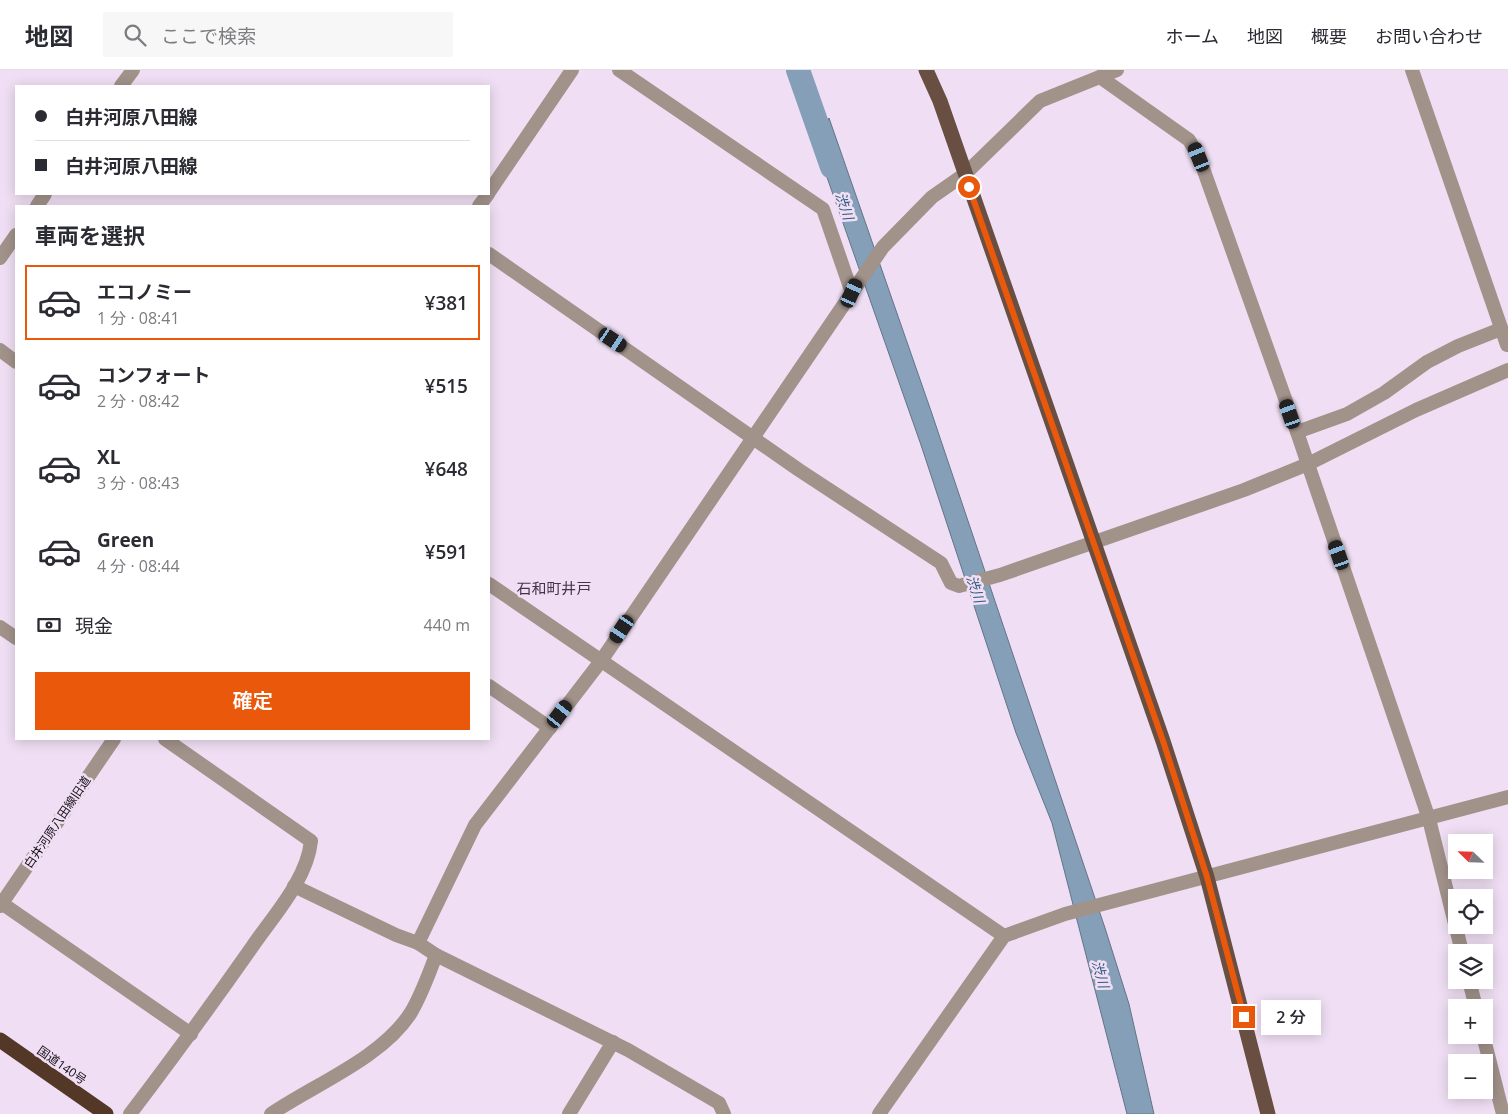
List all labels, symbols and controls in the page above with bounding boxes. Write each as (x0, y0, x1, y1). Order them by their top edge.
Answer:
search box (103, 12, 453, 57)
text: 地図 (25, 19, 73, 52)
icon: search (121, 21, 149, 49)
text: ここで検索 (161, 23, 256, 49)
text: ホーム (1166, 24, 1219, 48)
text: 地図 (1247, 24, 1283, 48)
text: 概要 (1311, 24, 1347, 48)
text: お問い合わせ (1375, 24, 1483, 48)
text: 白井河原八田線 (65, 104, 198, 130)
car (1186, 140, 1211, 174)
text: 白井河原八田線 (65, 153, 198, 179)
route start (958, 176, 980, 198)
water label: 渋川 (831, 190, 859, 224)
text: 車両を選択 (35, 220, 145, 250)
car (839, 276, 864, 310)
text: エコノミー (97, 279, 192, 305)
icon: car (37, 280, 82, 325)
text: ¥381 (425, 290, 468, 316)
text: 1 分 · 08:41 (97, 307, 180, 329)
car (596, 325, 629, 355)
text: コンフォート (97, 362, 210, 388)
icon: car (37, 363, 82, 408)
text: ¥515 (425, 373, 468, 399)
text: 2 分 · 08:42 (97, 390, 180, 412)
car (1278, 397, 1301, 431)
text: XL (97, 444, 120, 470)
icon: car (37, 446, 82, 491)
text: ¥648 (425, 456, 468, 482)
text: 3 分 · 08:43 (97, 472, 180, 494)
text: Green (97, 527, 154, 553)
icon: car (37, 529, 82, 574)
car (1327, 538, 1350, 572)
text: ¥591 (425, 539, 468, 565)
text: 4 分 · 08:44 (97, 555, 180, 577)
water label: 渋川 (962, 573, 990, 607)
district label: 石和町井戸 (516, 578, 592, 598)
icon: cash (35, 611, 63, 639)
car (607, 612, 636, 646)
text: 現金 (75, 613, 113, 639)
text: 440 m (424, 614, 470, 636)
button: 確定 (35, 672, 470, 730)
car (544, 698, 575, 730)
street label: 白井河原八田線旧道 (20, 772, 94, 872)
north arrow (1448, 834, 1492, 879)
map controls (1448, 834, 1493, 1099)
button: locate (1448, 889, 1493, 934)
button: layers (1448, 944, 1493, 989)
water label: 渋川 (1088, 958, 1114, 992)
button: + (1448, 999, 1493, 1044)
callout: 2 分 (1262, 1000, 1322, 1034)
route end (1233, 1006, 1255, 1028)
text: 2 分 (1276, 1006, 1306, 1028)
street label: 国道140号 (34, 1042, 90, 1088)
button: − (1448, 1054, 1493, 1099)

